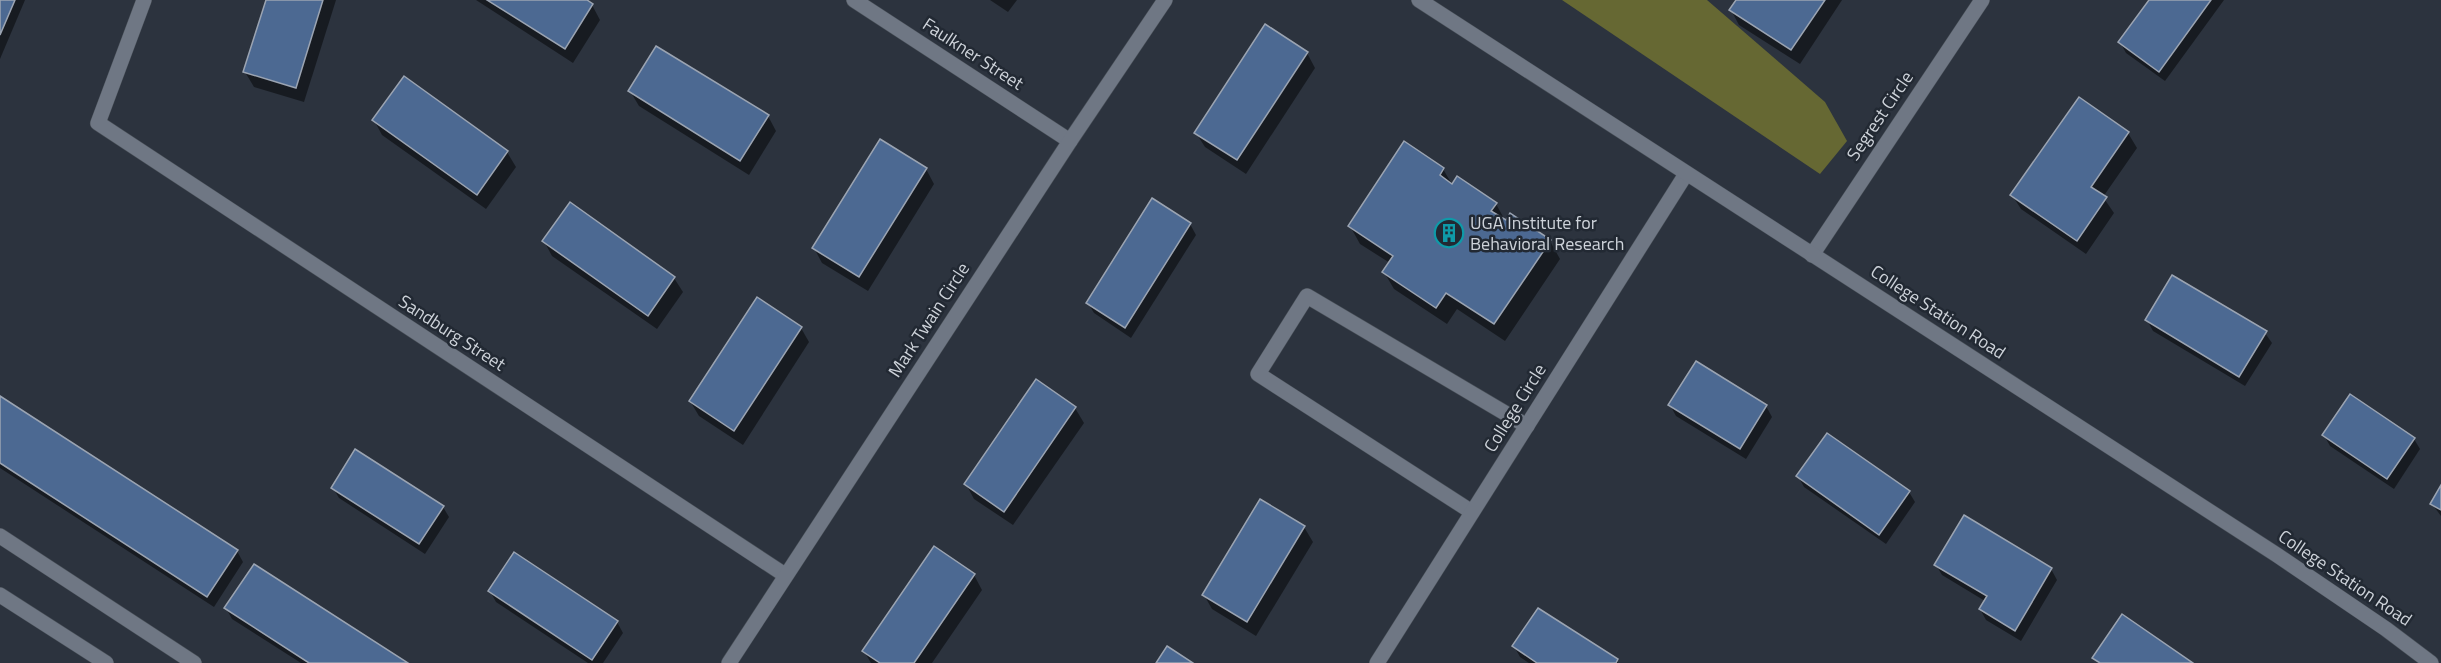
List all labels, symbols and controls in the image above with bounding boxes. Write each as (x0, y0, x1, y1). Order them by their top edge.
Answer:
street label: Faulkner Street (917, 11, 1030, 97)
street label: Segrest Circle (1840, 66, 1920, 166)
place label: UGA Institute for Behavioral Research (1470, 209, 1624, 257)
building icon: UGA Institute for Behavioral Research (1433, 217, 1465, 249)
street label: Mark Twain Circle (881, 257, 976, 383)
street label: College Station Road (1865, 258, 2011, 365)
street label: Sandburg Street (393, 288, 512, 378)
street label: College Circle (1477, 358, 1552, 457)
street label: College Station Road (2273, 523, 2418, 632)

